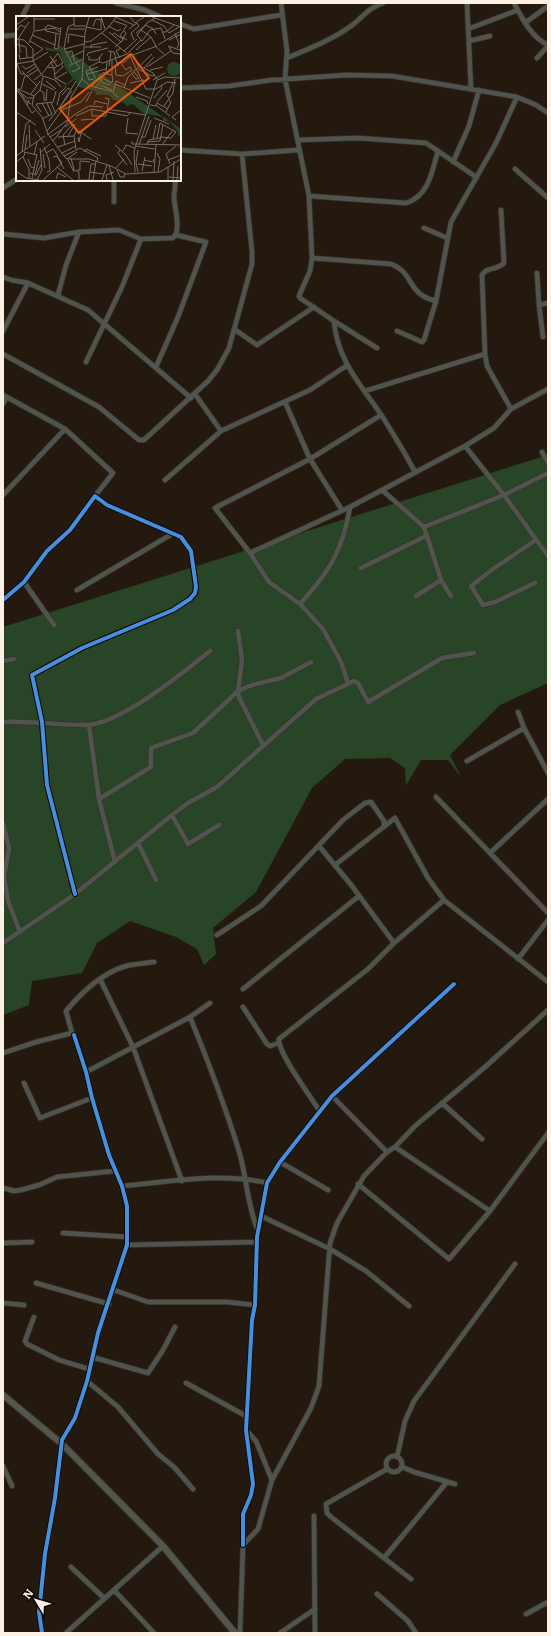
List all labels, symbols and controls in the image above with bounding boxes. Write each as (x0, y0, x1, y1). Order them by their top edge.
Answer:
inset map (16, 16, 181, 181)
north arrow (16, 1580, 56, 1620)
text: N (18, 1585, 36, 1602)

